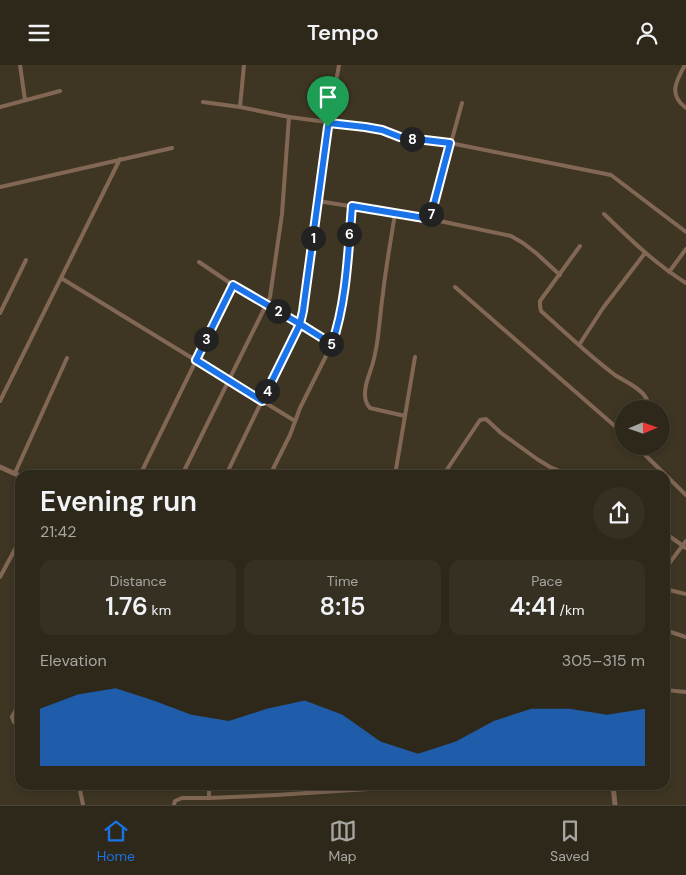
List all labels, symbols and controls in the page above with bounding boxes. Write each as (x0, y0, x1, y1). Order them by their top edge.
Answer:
text: Tempo (307, 18, 379, 47)
icon: menu (25, 19, 53, 47)
icon: person (633, 19, 661, 47)
pin (307, 76, 349, 127)
icon: arrive (314, 83, 342, 111)
pin: 8 (400, 127, 424, 151)
text: 8 (408, 130, 417, 148)
pin: 7 (418, 201, 444, 227)
text: 7 (428, 205, 435, 223)
pin: 6 (336, 221, 362, 247)
pin: 1 (300, 225, 326, 251)
text: 6 (345, 225, 354, 243)
text: 1 (311, 229, 316, 247)
pin: 2 (266, 299, 290, 323)
text: 2 (274, 302, 283, 320)
pin: 3 (194, 327, 218, 351)
text: 3 (202, 330, 211, 348)
pin: 5 (318, 331, 344, 357)
text: 5 (327, 335, 336, 353)
pin: 4 (254, 379, 280, 403)
text: 4 (263, 382, 272, 400)
north arrow (615, 400, 670, 455)
map controls (615, 400, 670, 455)
text: Evening run (40, 483, 197, 520)
button: share (593, 487, 645, 539)
text: 21:42 (40, 521, 76, 542)
text: Distance (110, 572, 167, 590)
text: Time (327, 572, 358, 590)
text: Pace (531, 572, 563, 590)
text: 1.76 (105, 590, 148, 623)
text: 8:15 (320, 590, 365, 623)
text: 4:41 (509, 590, 556, 623)
text: km (148, 601, 171, 619)
text: /km (556, 601, 584, 619)
text: Elevation (40, 650, 107, 671)
text: 305–315 m (562, 650, 645, 671)
tab: Home (97, 817, 135, 865)
tab: Map (328, 817, 357, 865)
tab: Saved (550, 817, 589, 865)

